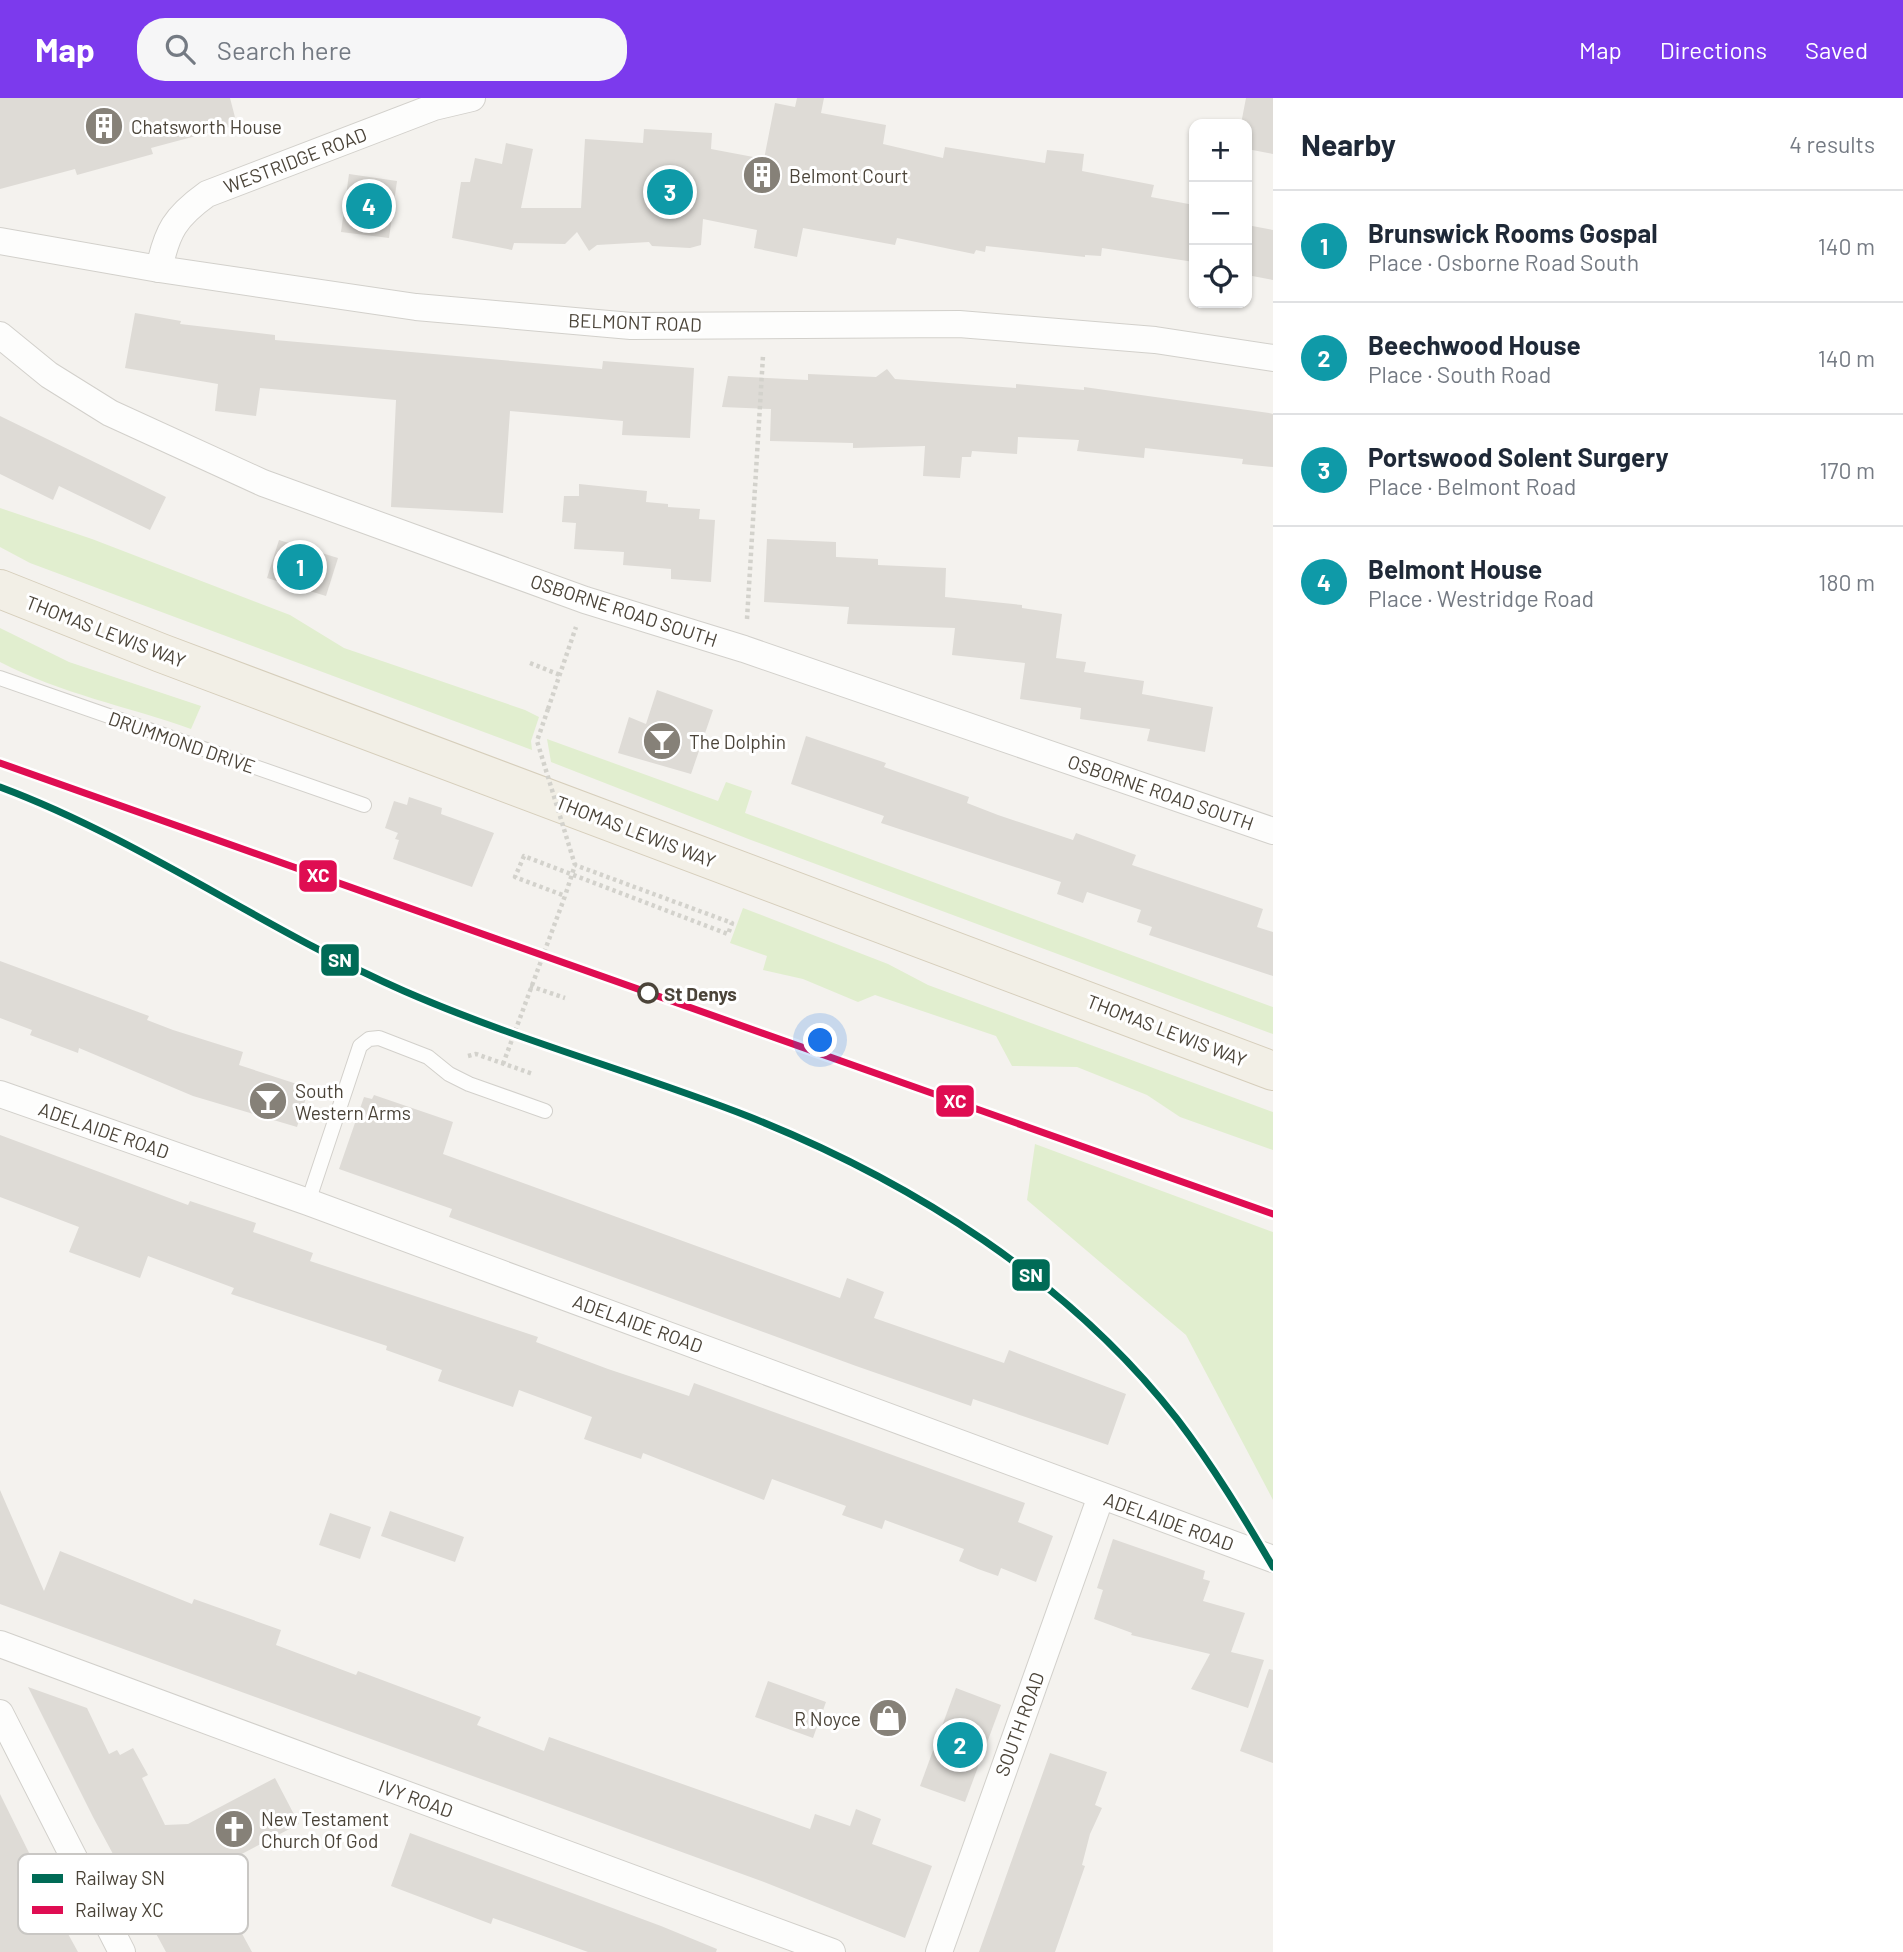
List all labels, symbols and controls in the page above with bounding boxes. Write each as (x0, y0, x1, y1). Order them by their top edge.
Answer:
search box (137, 18, 627, 81)
text: Map (35, 29, 95, 69)
icon: search (161, 30, 199, 68)
text: Search here (217, 34, 352, 65)
text: Map (1579, 35, 1622, 64)
text: Directions (1660, 35, 1767, 64)
text: Saved (1805, 35, 1868, 64)
building icon: Chatsworth House (83, 105, 125, 147)
place label: Chatsworth House (131, 115, 282, 138)
map controls (1189, 119, 1252, 308)
button: + (1189, 119, 1252, 182)
street label: WESTRIDGE ROAD (220, 122, 370, 198)
text: Nearby (1301, 126, 1396, 162)
text: 4 results (1789, 130, 1875, 158)
building icon: Belmont Court (741, 154, 783, 196)
place label: Belmont Court (789, 164, 908, 187)
pin: 3 (647, 166, 693, 218)
pin: 4 (346, 180, 392, 232)
button: − (1189, 182, 1252, 245)
text: Brunswick Rooms Gospal (1368, 217, 1658, 248)
text: 1 (1320, 232, 1328, 260)
text: 140 m (1818, 232, 1875, 260)
button: locate (1189, 245, 1252, 308)
text: Place · Osborne Road South (1368, 248, 1639, 276)
street label: BELMONT ROAD (568, 308, 702, 336)
text: Beechwood House (1368, 329, 1581, 360)
text: 2 (1318, 344, 1330, 372)
text: 140 m (1818, 344, 1875, 372)
text: Place · South Road (1368, 360, 1551, 388)
text: Portswood Solent Surgery (1368, 441, 1669, 472)
text: 3 (1318, 456, 1330, 484)
text: 170 m (1819, 456, 1875, 484)
text: Place · Belmont Road (1368, 472, 1576, 500)
pin: 1 (277, 541, 323, 593)
text: Belmont House (1368, 553, 1542, 584)
text: 4 (1317, 568, 1331, 596)
text: 180 m (1818, 568, 1875, 596)
street label: OSBORNE ROAD SOUTH (528, 569, 720, 651)
text: Place · Westridge Road (1368, 584, 1594, 612)
street label: THOMAS LEWIS WAY (23, 590, 189, 672)
street label: DRUMMOND DRIVE (106, 706, 258, 778)
bar icon: The Dolphin (641, 720, 683, 762)
place label: The Dolphin (689, 730, 786, 753)
street label: OSBORNE ROAD SOUTH (1065, 749, 1257, 835)
street label: THOMAS LEWIS WAY (553, 790, 719, 872)
line badge: XC (298, 859, 338, 893)
text: XC (307, 863, 330, 886)
line badge: SN (320, 943, 360, 977)
text: SN (328, 948, 352, 971)
place label: St Denys (664, 982, 737, 1005)
marker: St Denys (638, 983, 658, 1003)
street label: THOMAS LEWIS WAY (1084, 989, 1250, 1071)
your location (803, 1023, 837, 1057)
place label: South Western Arms (295, 1079, 411, 1124)
bar icon: South Western Arms (247, 1080, 289, 1122)
line badge: XC (935, 1084, 975, 1118)
text: XC (944, 1089, 967, 1112)
street label: ADELAIDE ROAD (36, 1097, 172, 1163)
line badge: SN (1011, 1258, 1051, 1292)
text: SN (1019, 1263, 1043, 1286)
street label: ADELAIDE ROAD (570, 1289, 706, 1357)
street label: ADELAIDE ROAD (1101, 1487, 1237, 1555)
street label: SOUTH ROAD (990, 1669, 1048, 1779)
shop icon: R Noyce (867, 1697, 909, 1739)
place label: R Noyce (794, 1707, 861, 1730)
pin: 2 (937, 1719, 983, 1771)
street label: IVY ROAD (376, 1774, 456, 1822)
place label: New Testament Church Of God (261, 1807, 389, 1852)
church icon: New Testament Church Of God (213, 1808, 255, 1850)
legend (18, 1854, 248, 1934)
text: Railway SN (75, 1866, 165, 1889)
text: Railway XC (75, 1898, 164, 1921)

